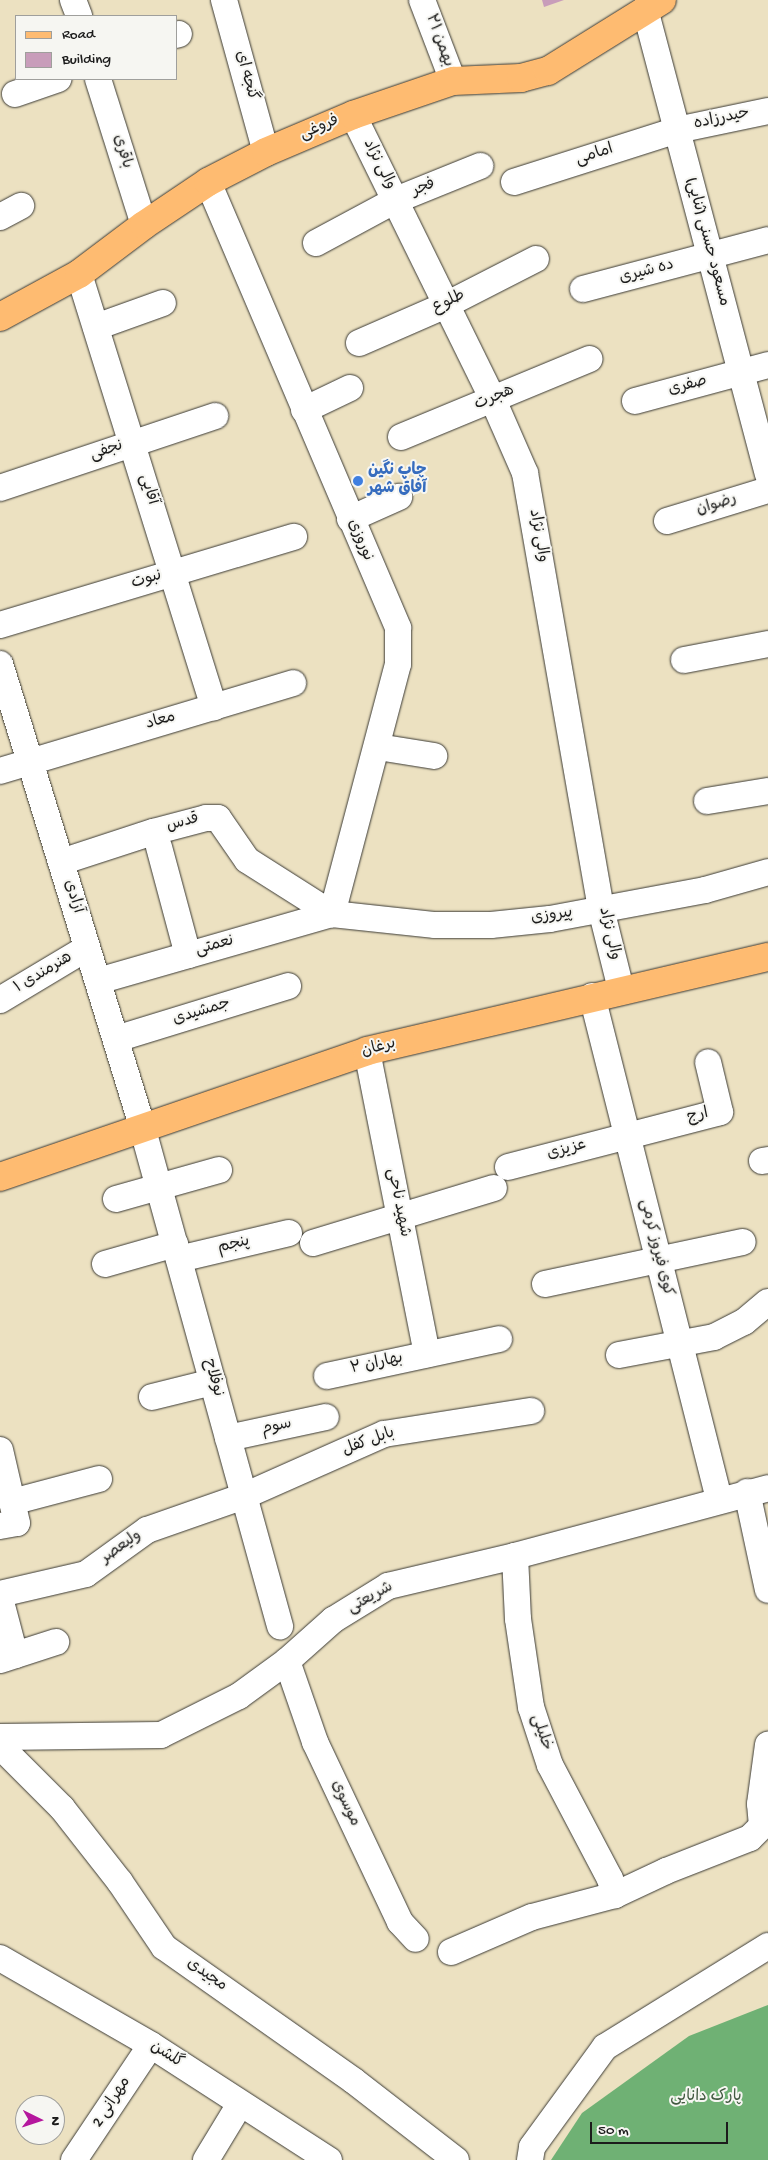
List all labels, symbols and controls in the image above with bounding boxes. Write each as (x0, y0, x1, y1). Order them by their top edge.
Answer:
street label: ۲۱ بهمن (420, 12, 456, 70)
legend (15, 15, 178, 80)
text: Road (62, 26, 95, 44)
street label: گنجه ای (229, 49, 261, 103)
text: Building (62, 51, 111, 69)
street label: حیدرزاده (692, 105, 752, 135)
street label: فروغی (298, 112, 342, 146)
street label: باقری (107, 133, 135, 171)
street label: والی نژاد (357, 137, 399, 193)
street label: امامی (574, 141, 616, 171)
street label: مسعود حسنی (ثنایی) (680, 175, 732, 309)
street label: فجر (409, 176, 439, 202)
street label: ده شیری (618, 257, 676, 289)
street label: طلوع (429, 287, 469, 319)
street label: صفری (666, 373, 710, 401)
street label: هجرت (472, 382, 518, 416)
street label: نجفی (88, 438, 126, 466)
place label: چاپ نگین آفاق شهر (368, 462, 426, 500)
street label: آقایی (133, 473, 161, 507)
marker: چاپ نگین آفاق شهر (352, 475, 364, 487)
street label: رضوان (695, 491, 739, 521)
street label: والی نژاد (523, 508, 551, 564)
street label: نوروزی (341, 517, 377, 565)
street label: نبوت (129, 567, 165, 595)
street label: معاد (144, 709, 178, 735)
street label: قدس (165, 810, 201, 838)
street label: آزادی (58, 878, 86, 916)
street label: پیروزی (530, 905, 574, 929)
street label: والی نژاد (593, 906, 623, 962)
street label: نعمتی (194, 932, 236, 962)
street label: هنرمندی ۱ (11, 949, 77, 999)
street label: جمشیدی (171, 995, 233, 1031)
street label: برغان (360, 1035, 398, 1063)
street label: ارج (685, 1105, 711, 1129)
street label: عزیزی (545, 1137, 589, 1165)
street label: شهید ناحی (381, 1167, 413, 1239)
street label: کوی فیروز کرمی (634, 1197, 676, 1299)
street label: پنجم (216, 1233, 252, 1259)
street label: بهاران ۲ (349, 1350, 405, 1380)
street label: نوفلاح (198, 1357, 226, 1399)
street label: سوم (260, 1415, 294, 1441)
street label: بابل کفل (340, 1425, 398, 1461)
street label: ولیعصر (98, 1527, 146, 1569)
street label: شریعتی (345, 1579, 397, 1619)
street label: خلیلی (525, 1712, 555, 1754)
street label: موسوی (325, 1778, 363, 1830)
street label: مجیدی (182, 1955, 230, 1997)
street label: گلشن (146, 2038, 186, 2074)
street label: مهرانی 2 (90, 2074, 136, 2132)
park label: پارک دانایی (670, 2088, 742, 2108)
north arrow (15, 2095, 65, 2145)
scale bar (593, 2112, 730, 2144)
text: N (46, 2116, 63, 2126)
text: 50 m (598, 2122, 629, 2140)

